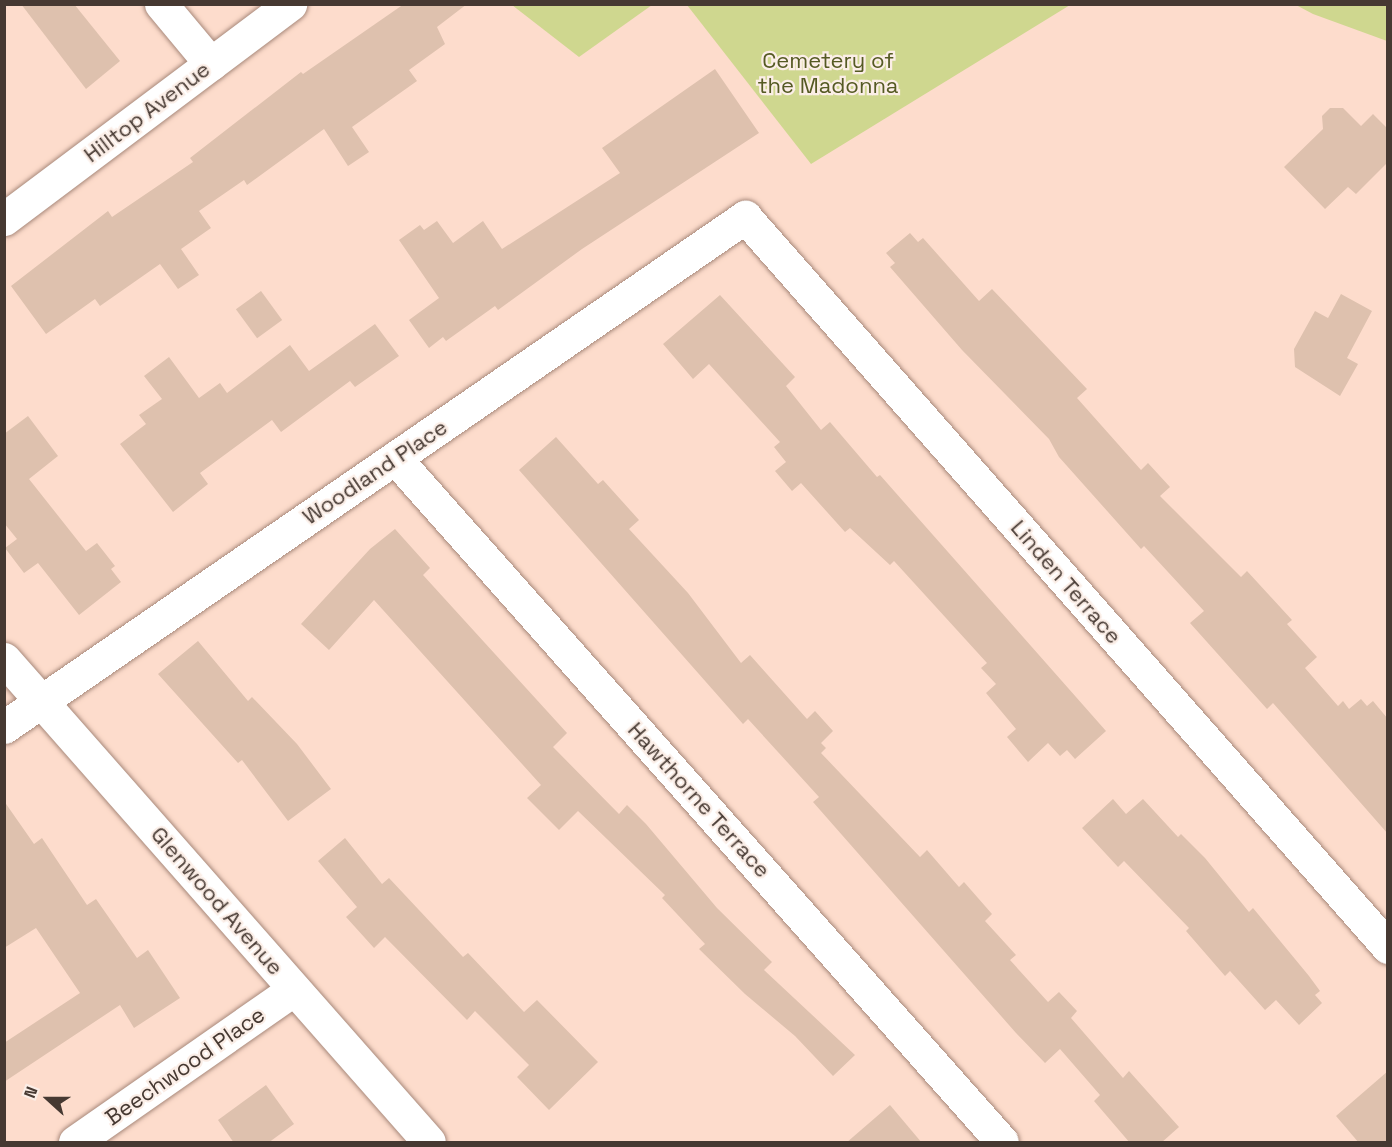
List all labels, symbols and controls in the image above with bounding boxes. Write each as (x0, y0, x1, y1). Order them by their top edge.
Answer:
park label: Cemetery of the Madonna (757, 47, 899, 98)
street label: Hilltop Avenue (79, 56, 215, 168)
street label: Woodland Place (298, 414, 452, 530)
street label: Linden Terrace (1005, 515, 1127, 649)
street label: Hawthorne Terrace (622, 717, 776, 883)
street label: Glenwood Avenue (145, 821, 289, 981)
street label: Beechwood Place (100, 1001, 270, 1131)
north arrow (18, 1069, 78, 1129)
text: N (19, 1084, 42, 1101)

